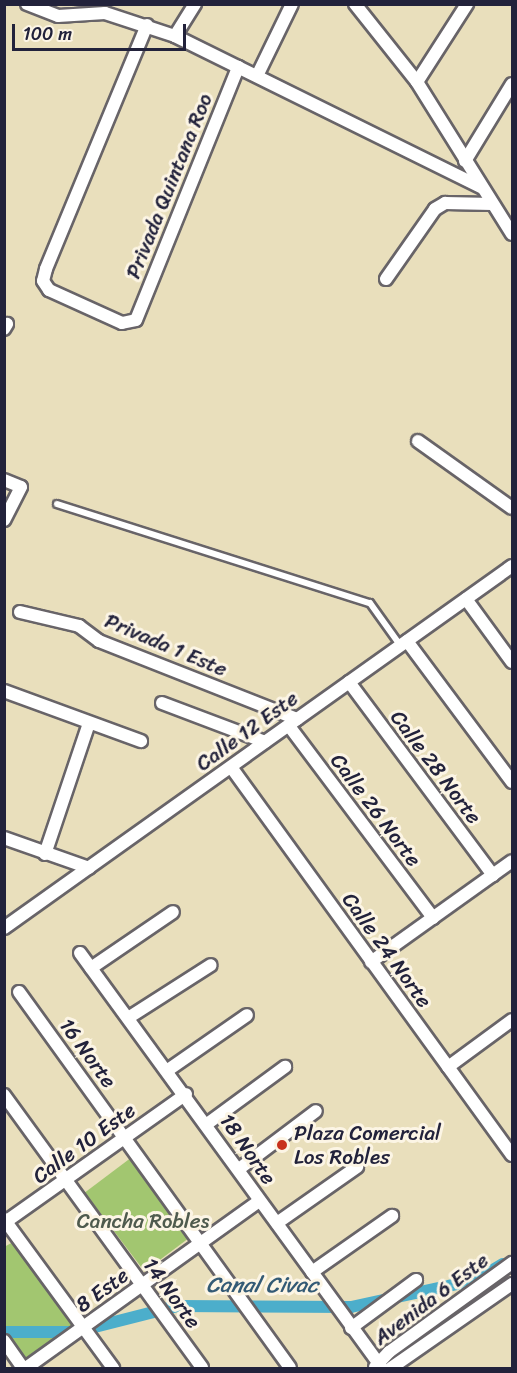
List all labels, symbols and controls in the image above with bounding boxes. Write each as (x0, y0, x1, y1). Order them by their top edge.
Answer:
scale bar (15, 12, 189, 50)
text: 100 m (23, 18, 72, 50)
street label: Privada Quintana Roo (120, 90, 218, 282)
street label: Privada 1 Este (101, 608, 231, 682)
street label: Calle 12 Este (191, 686, 303, 776)
street label: Calle 28 Norte (385, 705, 487, 829)
street label: Calle 26 Norte (325, 748, 427, 872)
street label: Calle 24 Norte (337, 887, 437, 1013)
street label: 16 Norte (54, 1013, 122, 1093)
street label: Calle 10 Este (28, 1097, 140, 1189)
street label: 18 Norte (214, 1109, 282, 1189)
place label: Plaza Comercial Los Robles (294, 1120, 441, 1170)
marker: Plaza Comercial Los Robles (275, 1138, 289, 1152)
park label: Cancha Robles (77, 1208, 209, 1234)
street label: Avenida 6 Este (369, 1248, 493, 1350)
street label: 14 Norte (138, 1253, 206, 1333)
street label: 8 Este (71, 1262, 133, 1318)
water label: Canal Civac (206, 1272, 318, 1298)

